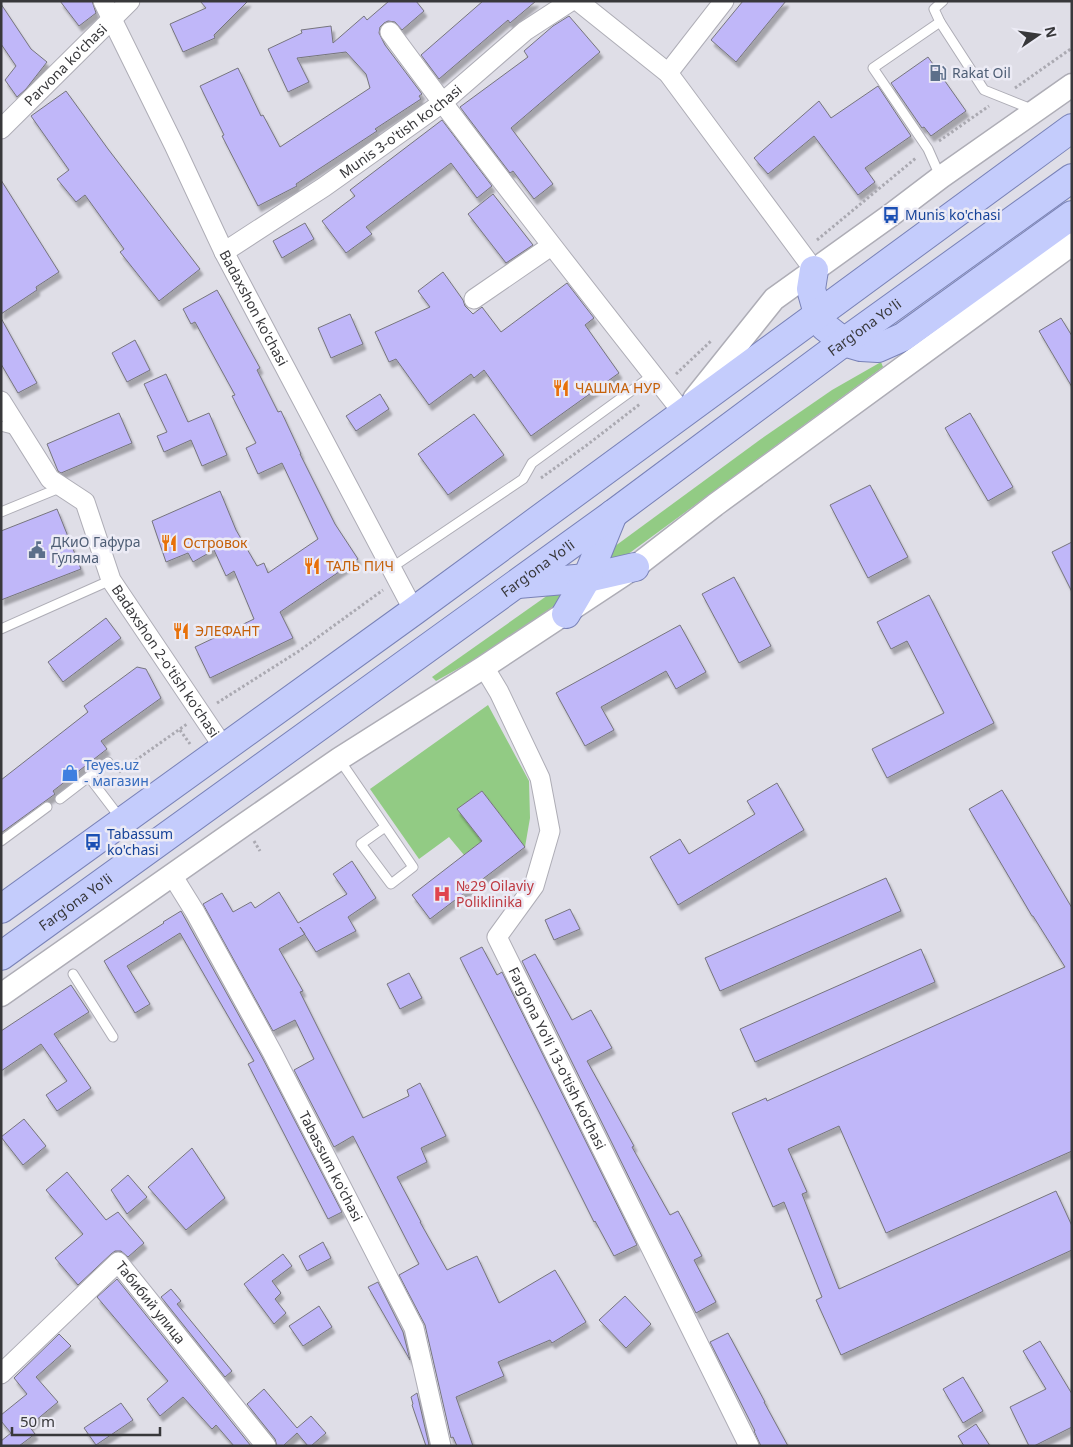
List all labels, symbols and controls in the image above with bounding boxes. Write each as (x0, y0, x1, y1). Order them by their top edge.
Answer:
north arrow (1013, 10, 1063, 60)
street label: Parvona ko'chasi (20, 19, 111, 110)
text: N (1041, 24, 1062, 40)
fuel station icon: Rakat Oil (928, 63, 948, 83)
place label: Rakat Oil (952, 63, 1011, 82)
street label: Munis 3-o'tish ko'chasi (335, 80, 466, 182)
bus stop icon: Munis ko'chasi (881, 205, 901, 225)
place label: Munis ko'chasi (905, 205, 1001, 224)
street label: Badaxshon ko'chasi (216, 246, 293, 369)
street label: Farg'ona Yo'li (824, 294, 905, 360)
restaurant icon: ЧАШМА НУР (551, 378, 571, 398)
place label: ЧАШМА НУР (575, 378, 661, 397)
place label: ДКиО Гафура Гуляма (51, 532, 141, 567)
restaurant icon: Островок (159, 533, 179, 553)
place label: Островок (183, 533, 248, 552)
street label: Farg'ona Yo'li (497, 535, 578, 601)
public building icon: ДКиО Гафура Гуляма (27, 540, 47, 560)
restaurant icon: ТАЛЬ ПИЧ (302, 556, 322, 576)
place label: ТАЛЬ ПИЧ (326, 556, 394, 575)
street label: Badaxshon 2-o'tish ko'chasi (108, 581, 224, 741)
restaurant icon: ЭЛЕФАНТ (171, 621, 191, 641)
place label: ЭЛЕФАНТ (195, 621, 260, 640)
place label: Teyes.uz - магазин (84, 755, 149, 790)
shop icon: Teyes.uz - магазин (60, 763, 80, 783)
place label: Tabassum ko'chasi (107, 824, 173, 859)
bus stop icon: Tabassum ko'chasi (83, 832, 103, 852)
street label: Farg'ona Yo'li (35, 869, 116, 935)
place label: №29 Oilaviy Poliklinika (456, 876, 535, 911)
hospital icon: №29 Oilaviy Poliklinika (432, 884, 452, 904)
street label: Farg'ona Yo'li 13-o'tish ko'chasi (504, 964, 611, 1153)
street label: Tabassum ko'chasi (295, 1108, 368, 1225)
street label: Табибий улица (112, 1257, 190, 1348)
scale bar (12, 1404, 160, 1436)
text: 50 m (20, 1411, 55, 1431)

